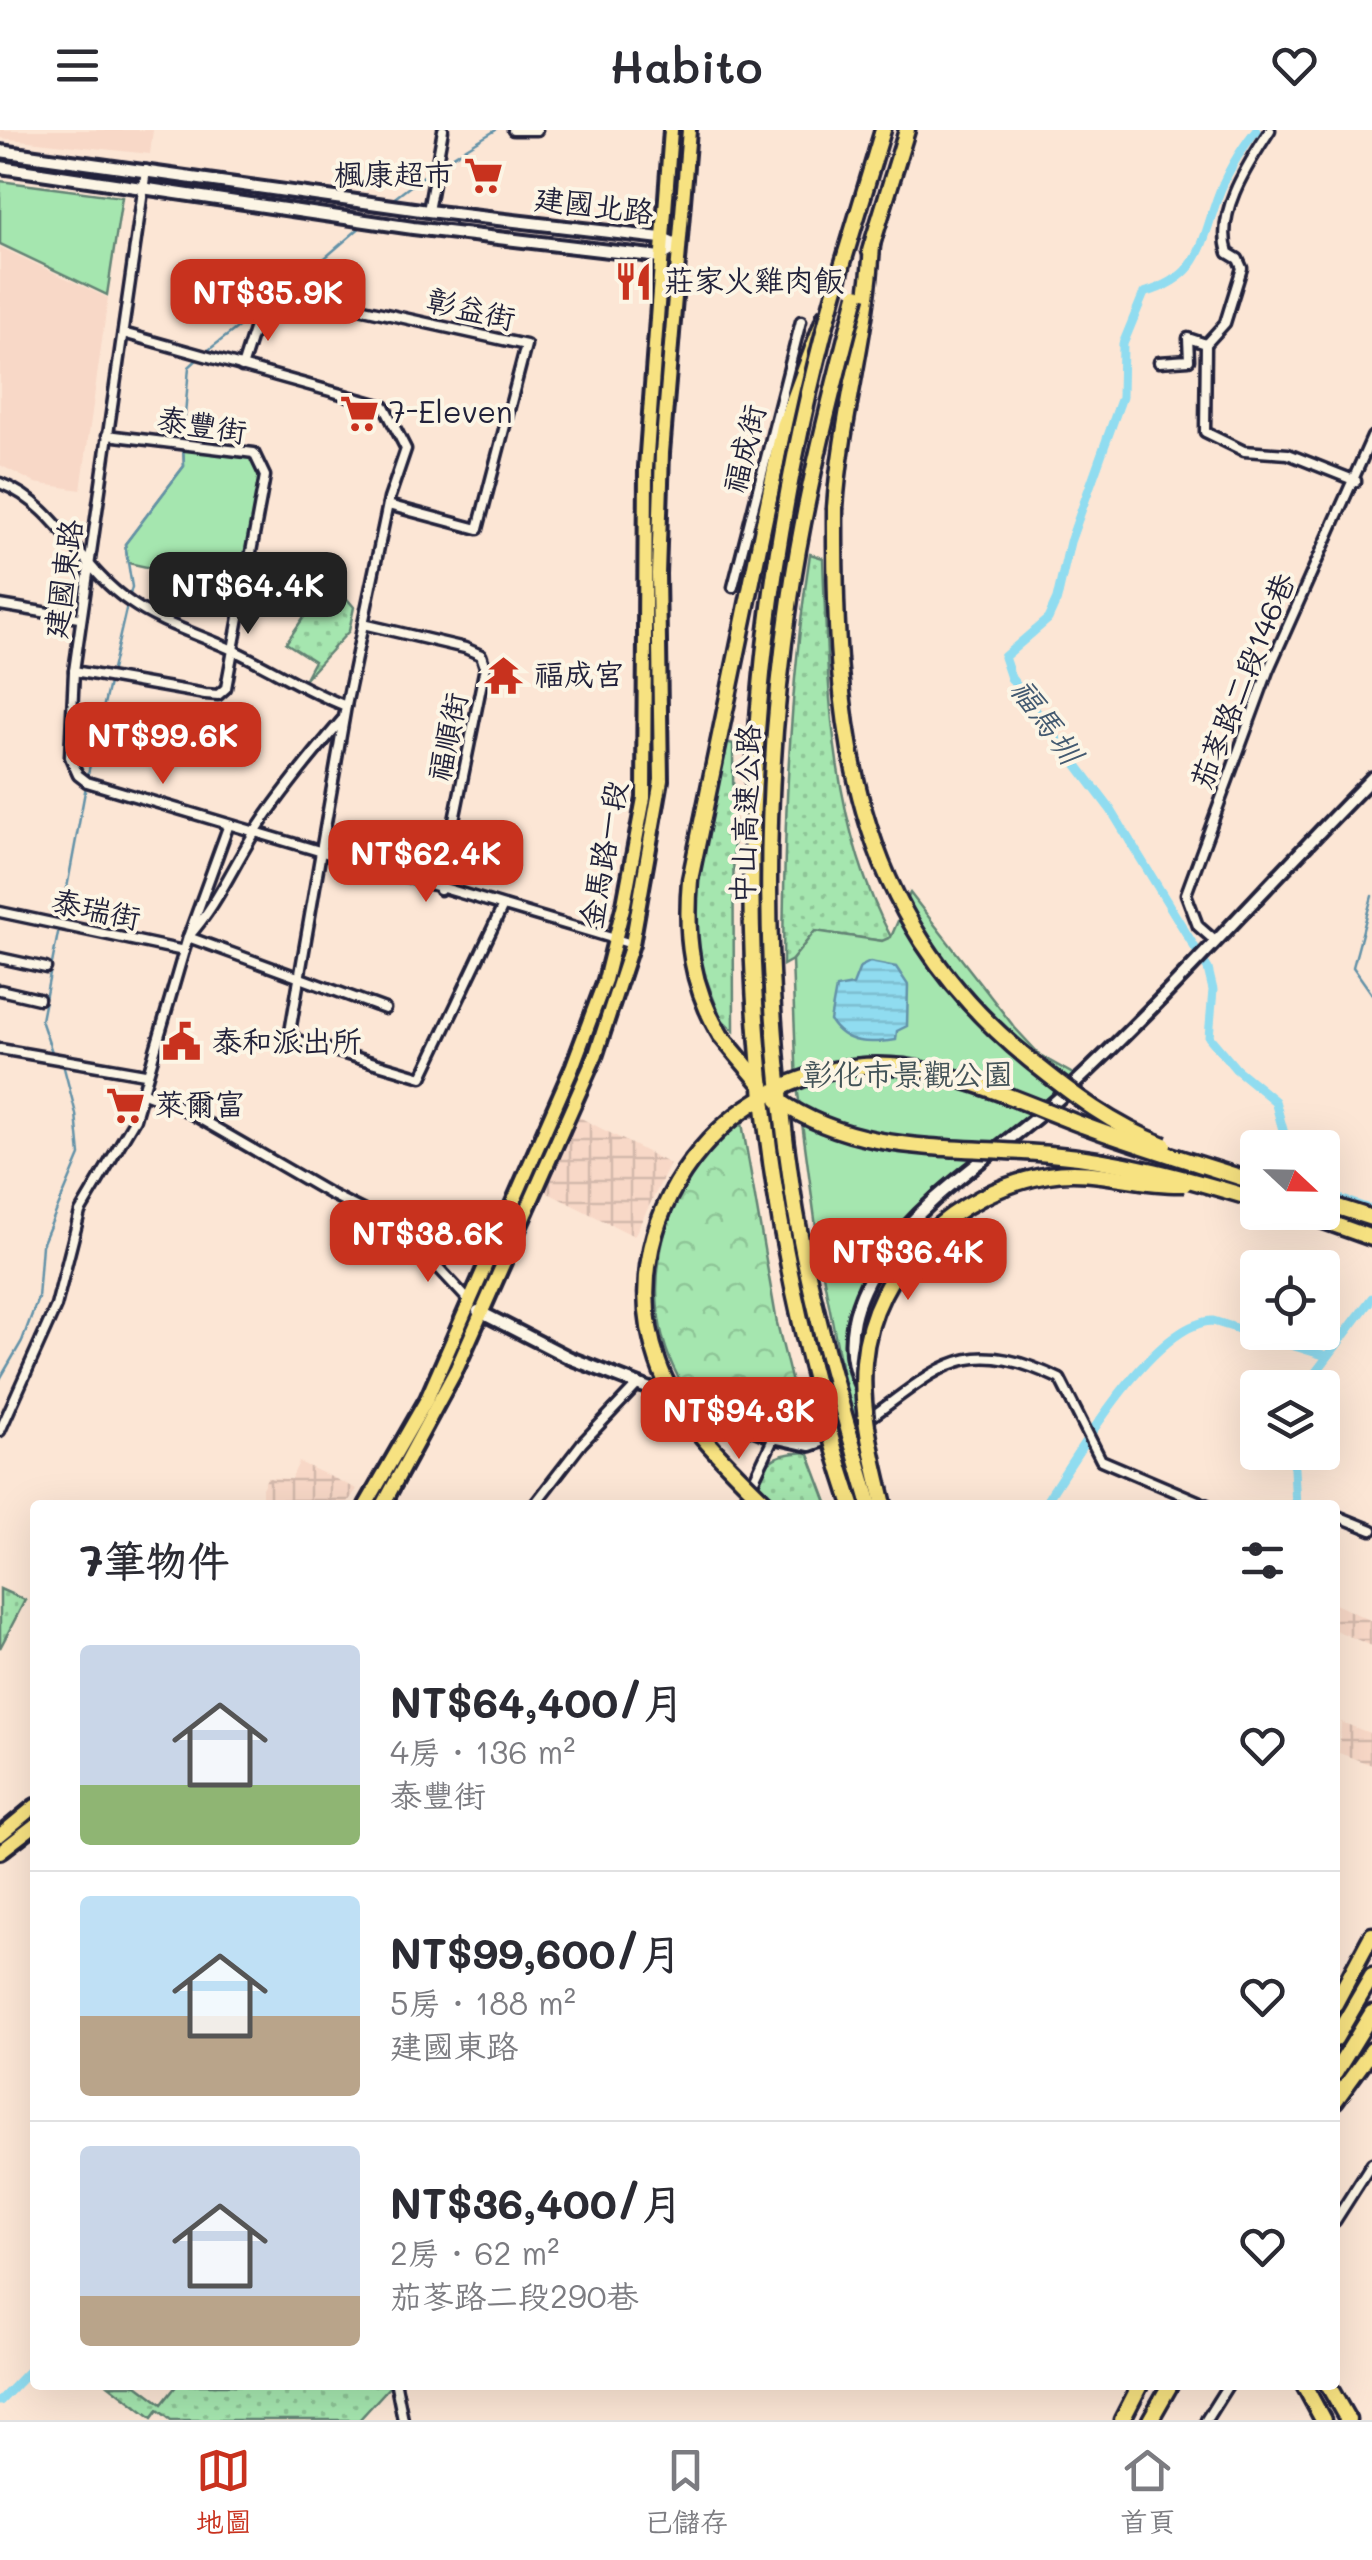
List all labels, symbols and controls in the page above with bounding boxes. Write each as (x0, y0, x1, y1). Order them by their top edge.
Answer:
text: Habito (610, 36, 762, 94)
icon: menu (50, 38, 105, 93)
icon: heart (1267, 38, 1322, 93)
place label: 楓康超市 (334, 153, 454, 193)
supermarket icon: 楓康超市 (463, 154, 505, 196)
street label: 建國北路 (532, 177, 656, 231)
pin: NT$35.9K (165, 259, 371, 344)
place label: 莊家火雞肉飯 (664, 259, 844, 299)
restaurant icon: 莊家火雞肉飯 (613, 260, 655, 302)
text: NT$35.9K (192, 270, 344, 312)
street label: 彰益街 (423, 278, 520, 338)
place label: 7-Eleven (389, 391, 513, 431)
supermarket icon: 7-Eleven (338, 392, 380, 434)
street label: 泰豐街 (155, 397, 250, 451)
street label: 福成街 (713, 400, 773, 497)
street label: 建國東路 (34, 517, 90, 641)
pin: NT$64.4K (145, 552, 351, 637)
text: NT$64.4K (171, 563, 325, 605)
street label: 茄苳路二段146巷 (1180, 567, 1303, 794)
place label: 福成宮 (534, 653, 624, 693)
temple icon: 福成宮 (483, 654, 525, 696)
water label: 福馬圳 (1002, 669, 1095, 773)
street label: 福順街 (417, 688, 475, 785)
pin: NT$99.6K (60, 702, 266, 787)
text: NT$99.6K (87, 713, 239, 755)
street label: 中山高速公路 (721, 723, 767, 905)
street label: 金馬路一段 (569, 777, 635, 932)
pin: NT$62.4K (323, 820, 529, 905)
text: NT$62.4K (350, 831, 502, 873)
street label: 泰瑞街 (48, 879, 145, 937)
place label: 泰和派出所 (212, 1020, 362, 1060)
public building icon: 泰和派出所 (161, 1021, 203, 1063)
park label: 彰化市景觀公園 (803, 1053, 1013, 1093)
place label: 萊爾富 (155, 1083, 245, 1123)
supermarket icon: 萊爾富 (104, 1084, 146, 1126)
north arrow (1240, 1130, 1340, 1230)
map controls (1240, 1130, 1340, 1470)
pin: NT$38.6K (325, 1200, 531, 1285)
text: NT$38.6K (352, 1211, 504, 1253)
pin: NT$36.4K (805, 1218, 1011, 1303)
text: NT$36.4K (832, 1229, 984, 1271)
button: locate (1240, 1250, 1340, 1350)
button: layers (1240, 1370, 1340, 1470)
pin: NT$94.3K (636, 1377, 842, 1462)
text: NT$94.3K (663, 1388, 815, 1430)
text: 7筆物件 (80, 1532, 229, 1587)
icon: filters (1235, 1533, 1290, 1588)
text: NT$64,400/月 (390, 1674, 685, 1729)
icon: home (160, 1685, 280, 1805)
icon: heart (1235, 1718, 1290, 1773)
text: 4房 · 136 m² (390, 1730, 575, 1772)
text: 泰豐街 (390, 1773, 486, 1815)
text: NT$99,600/月 (390, 1925, 682, 1980)
icon: home (160, 1936, 280, 2056)
icon: heart (1235, 1969, 1290, 2024)
text: 5房 · 188 m² (390, 1981, 576, 2023)
text: 建國東路 (390, 2024, 518, 2066)
text: NT$36,400/月 (390, 2175, 683, 2230)
icon: home (160, 2186, 280, 2306)
icon: heart (1235, 2219, 1290, 2274)
text: 2房 · 62 m² (390, 2231, 559, 2273)
text: 茄苳路二段290巷 (390, 2274, 638, 2316)
tab: 地圖 (196, 2443, 252, 2540)
tab: 已儲存 (644, 2443, 728, 2540)
tab: 首頁 (1120, 2443, 1176, 2540)

